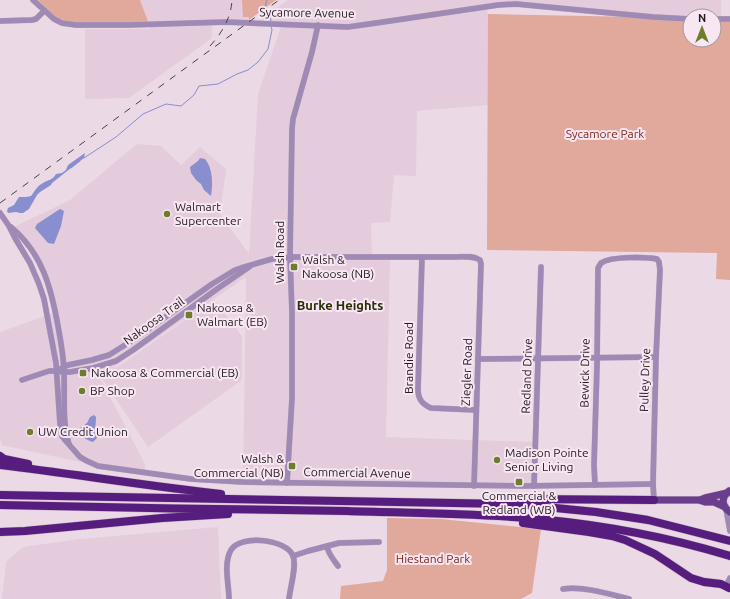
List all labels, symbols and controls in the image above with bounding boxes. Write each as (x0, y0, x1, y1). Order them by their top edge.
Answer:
street label: Sycamore Avenue (259, 5, 355, 20)
north arrow (682, 8, 722, 48)
text: N (698, 12, 706, 24)
park label: Sycamore Park (566, 127, 644, 140)
place label: Walmart Supercenter (175, 200, 242, 227)
marker: Walmart Supercenter (162, 209, 172, 219)
street label: Walsh Road (273, 221, 286, 283)
place label: Walsh & Nakoosa (NB) (302, 253, 374, 281)
marker: Walsh & Nakoosa (NB) (289, 262, 299, 272)
street label: Nakoosa Trail (121, 294, 187, 347)
district label: Burke Heights (297, 298, 383, 312)
place label: Nakoosa & Walmart (EB) (197, 301, 267, 329)
marker: Nakoosa & Walmart (EB) (184, 310, 194, 320)
street label: Brandie Road (402, 322, 415, 394)
street label: Ziegler Road (459, 338, 474, 406)
street label: Redland Drive (519, 338, 534, 414)
street label: Bewick Drive (577, 338, 592, 408)
street label: Pulley Drive (637, 348, 652, 412)
place label: Nakoosa & Commercial (EB) (91, 366, 239, 380)
marker: Nakoosa & Commercial (EB) (78, 368, 88, 378)
place label: BP Shop (90, 384, 135, 397)
marker: BP Shop (77, 386, 87, 396)
place label: UW Credit Union (38, 425, 128, 438)
marker: UW Credit Union (25, 427, 35, 437)
place label: Madison Pointe Senior Living (505, 446, 589, 473)
place label: Walsh & Commercial (NB) (194, 452, 284, 480)
marker: Madison Pointe Senior Living (492, 455, 502, 465)
marker: Walsh & Commercial (NB) (287, 461, 297, 471)
street label: Commercial Avenue (303, 465, 411, 480)
marker: Commercial & Redland (WB) (514, 477, 524, 487)
place label: Commercial & Redland (WB) (482, 489, 556, 517)
park label: Hiestand Park (396, 552, 470, 565)

